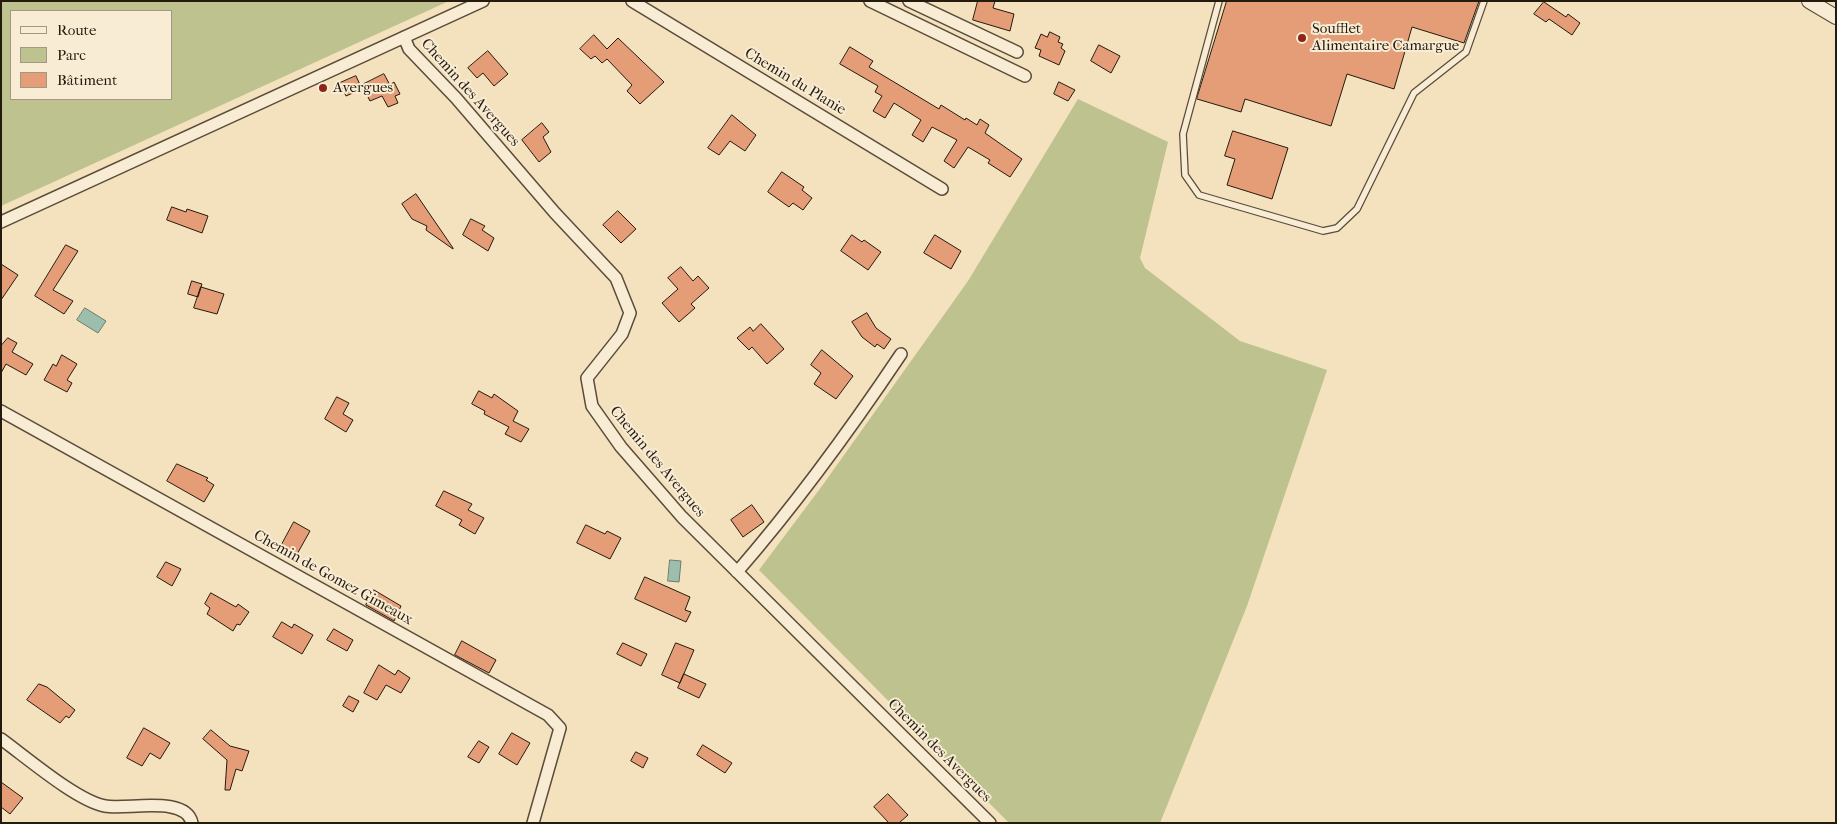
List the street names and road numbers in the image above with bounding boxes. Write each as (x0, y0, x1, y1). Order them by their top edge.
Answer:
street label: Chemin des Avergues (417, 35, 523, 151)
street label: Chemin du Planie (741, 45, 849, 119)
street label: Chemin des Avergues (605, 403, 709, 521)
street label: Chemin de Gomez Gimeaux (250, 527, 416, 629)
street label: Chemin des Avergues (883, 695, 995, 807)

